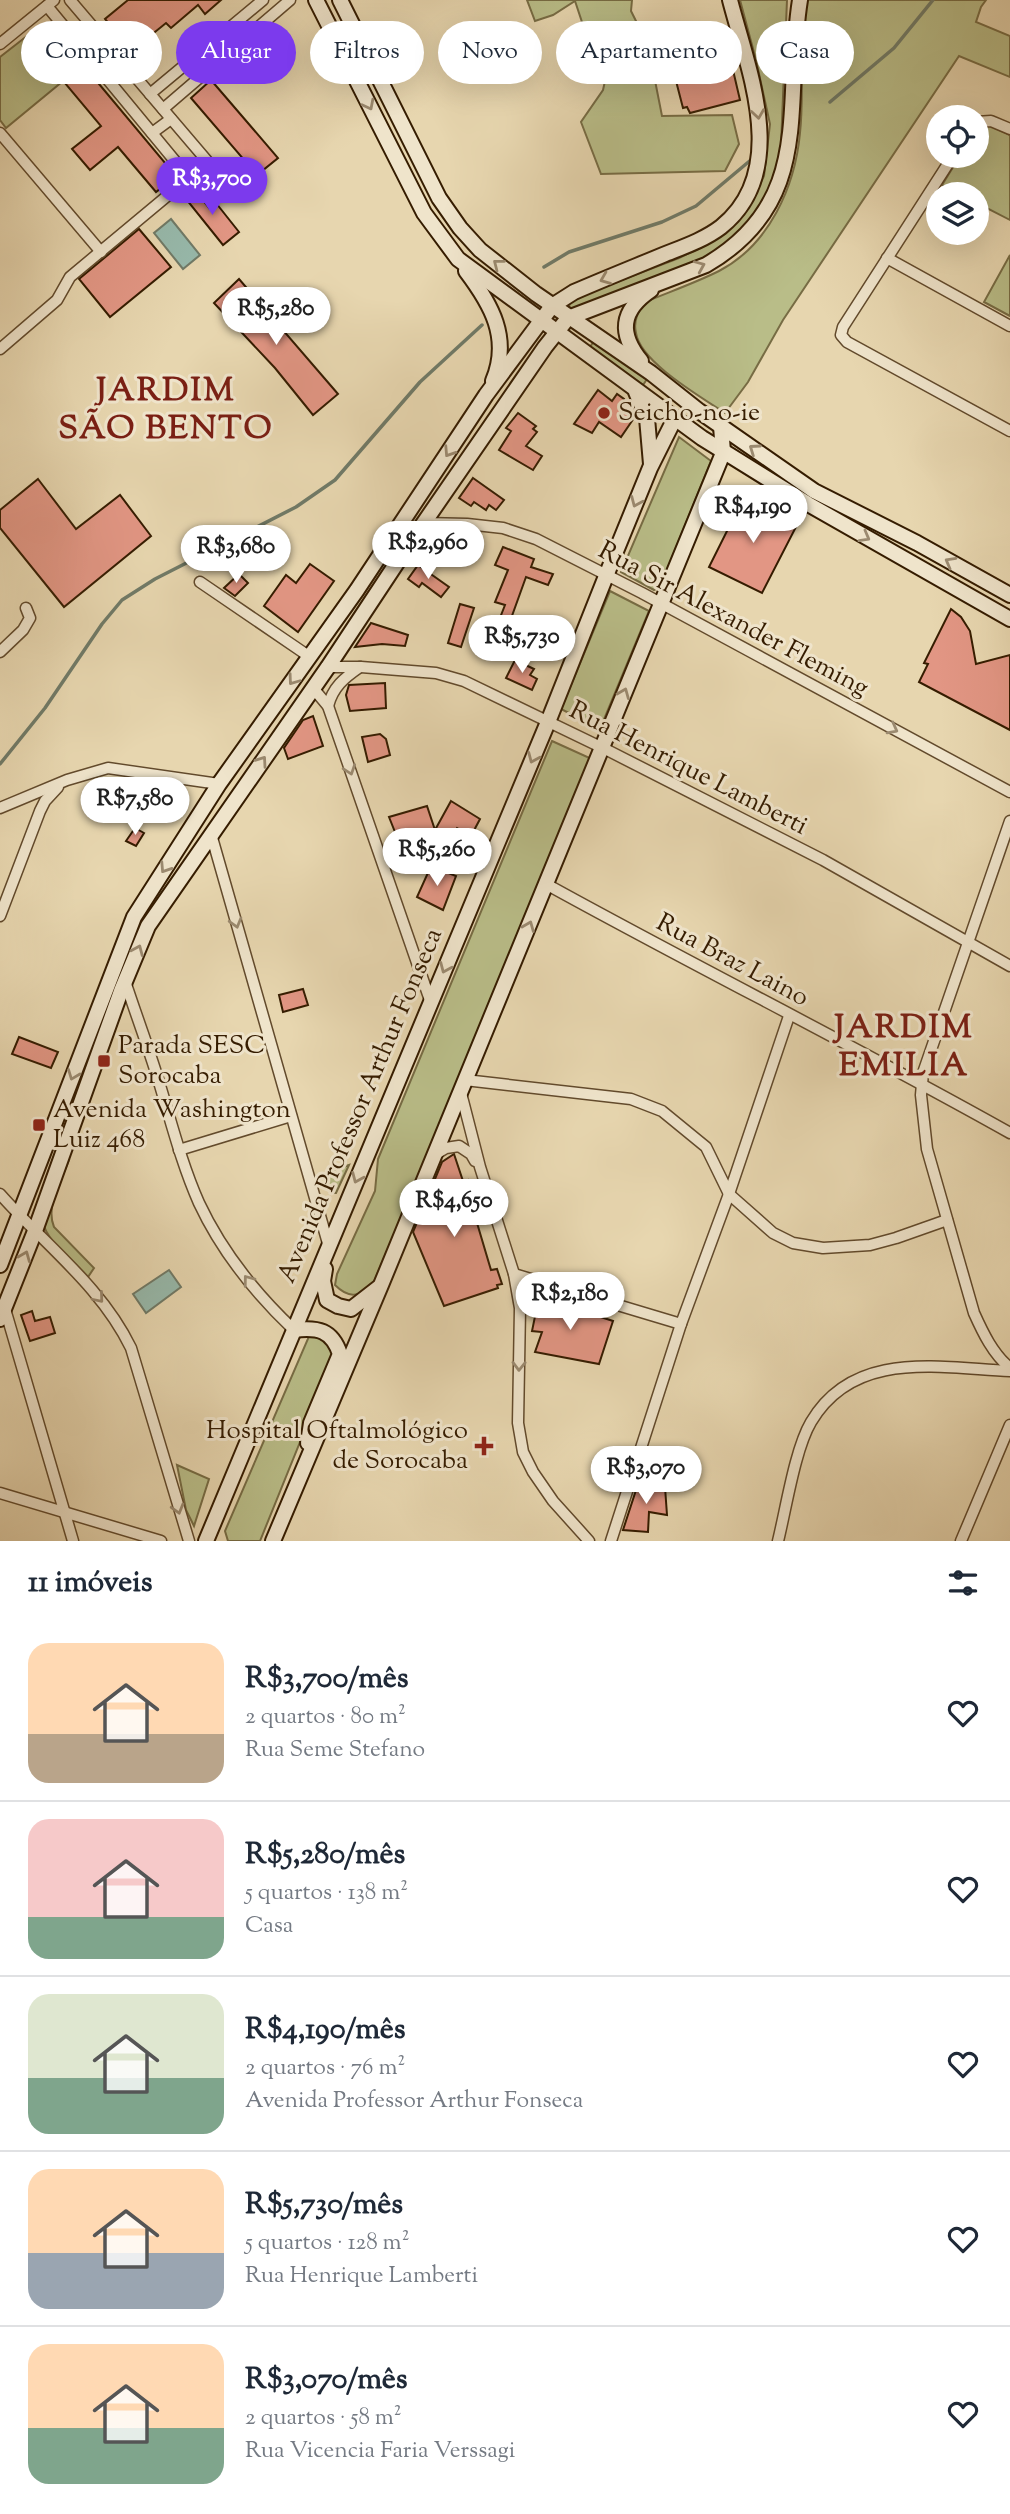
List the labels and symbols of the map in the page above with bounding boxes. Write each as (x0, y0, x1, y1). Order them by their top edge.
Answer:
one-way arrow (360, 98, 374, 110)
one-way arrow (750, 108, 765, 120)
pin: R$3,700 (147, 158, 277, 217)
one-way arrow (493, 260, 506, 272)
one-way arrow (693, 261, 705, 275)
one-way arrow (600, 270, 612, 284)
pin: R$5,280 (211, 288, 341, 347)
district label: JARDIM SÃO BENTO (58, 368, 274, 454)
place label: Seicho-no-ie (618, 395, 760, 432)
marker: Seicho-no-ie (596, 405, 612, 421)
one-way arrow (444, 444, 457, 457)
one-way arrow (749, 445, 762, 457)
pin: R$4,190 (688, 486, 818, 545)
one-way arrow (631, 495, 645, 507)
pin: R$2,960 (363, 522, 493, 581)
pin: R$3,680 (171, 526, 301, 585)
one-way arrow (858, 529, 871, 542)
street label: Rua Sir Alexander Fleming (591, 533, 875, 707)
one-way arrow (945, 557, 958, 570)
pin: R$5,730 (457, 616, 587, 675)
one-way arrow (289, 672, 302, 685)
one-way arrow (615, 687, 629, 699)
street label: Rua Henrique Lamberti (562, 693, 814, 845)
one-way arrow (885, 721, 898, 734)
one-way arrow (527, 751, 541, 764)
one-way arrow (254, 756, 266, 769)
one-way arrow (342, 764, 356, 776)
pin: R$7,580 (70, 778, 200, 837)
pin: R$5,260 (372, 828, 502, 888)
one-way arrow (161, 860, 173, 873)
street label: Rua Braz Laino (649, 905, 815, 1017)
one-way arrow (228, 916, 243, 928)
one-way arrow (521, 921, 535, 934)
street label: Avenida Professor Arthur Fonseca (269, 923, 453, 1289)
one-way arrow (129, 945, 143, 957)
one-way arrow (440, 962, 454, 974)
district label: JARDIM EMILIA (831, 1005, 974, 1091)
place label: Parada SESC Sorocaba (118, 1028, 265, 1095)
marker: Parada SESC Sorocaba (96, 1053, 112, 1069)
one-way arrow (68, 1069, 82, 1081)
place label: Avenida Washington Luiz 468 (53, 1092, 291, 1159)
marker: Avenida Washington Luiz 468 (31, 1117, 47, 1133)
one-way arrow (352, 1171, 366, 1183)
pin: R$4,650 (389, 1180, 519, 1239)
one-way arrow (17, 1251, 31, 1263)
pin: R$2,180 (505, 1272, 635, 1332)
one-way arrow (244, 1275, 257, 1287)
one-way arrow (91, 1290, 103, 1303)
one-way arrow (511, 1361, 527, 1372)
place label: Hospital Oftalmológico de Sorocaba (206, 1413, 468, 1480)
marker: Hospital Oftalmológico de Sorocaba (474, 1436, 494, 1456)
pin: R$3,070 (581, 1446, 711, 1506)
one-way arrow (170, 1503, 185, 1515)

